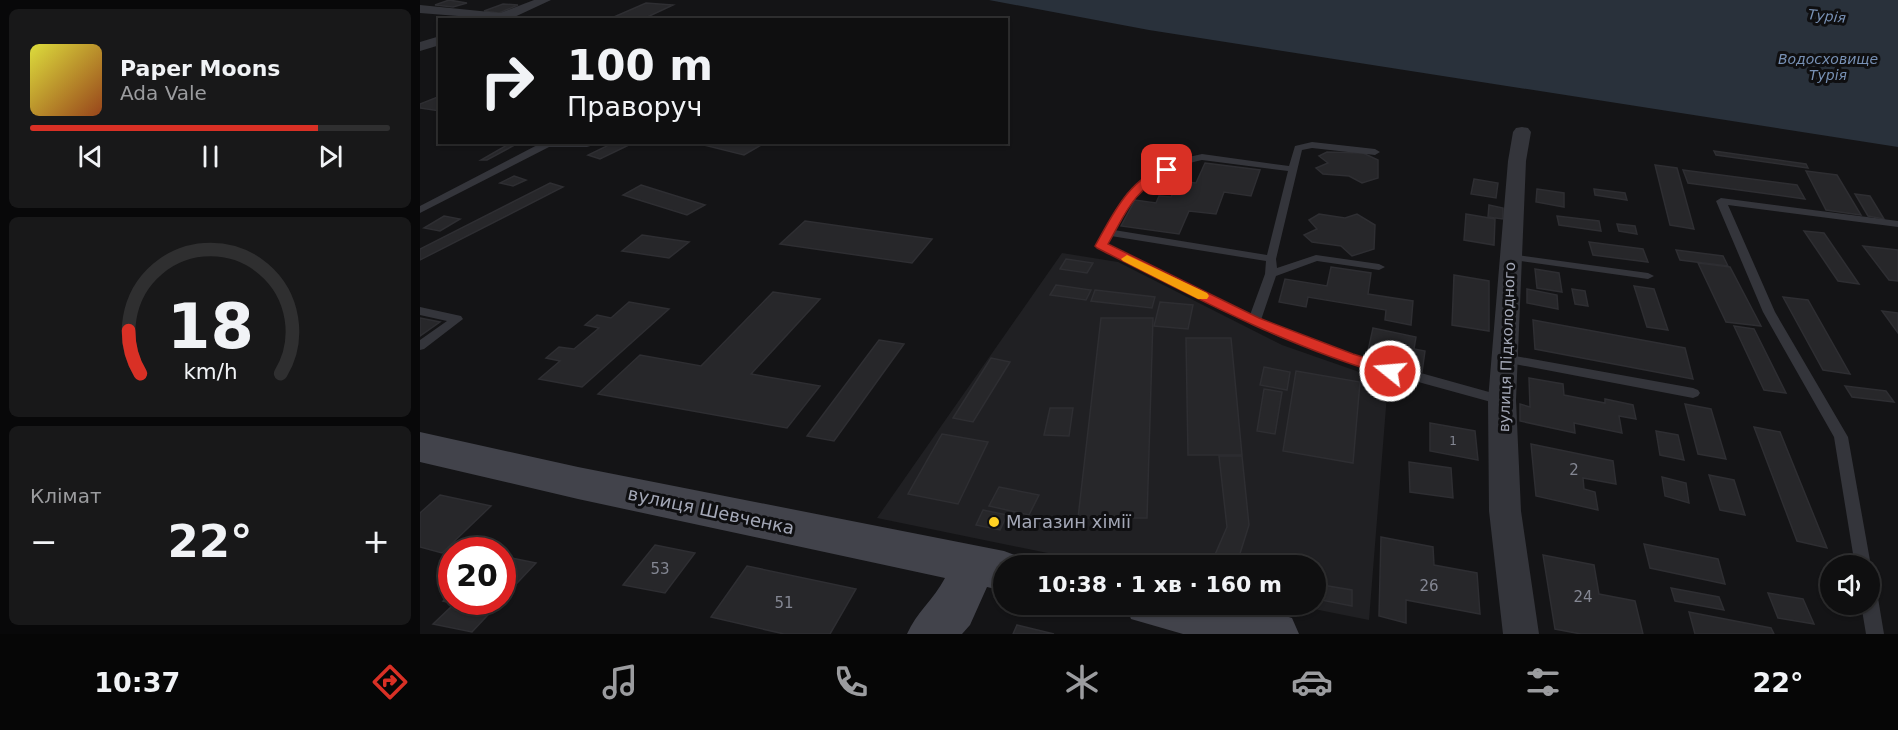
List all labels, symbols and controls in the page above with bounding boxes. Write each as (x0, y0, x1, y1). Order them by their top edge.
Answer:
water label: Турія (1807, 6, 1847, 26)
text: 100 m (567, 41, 713, 90)
icon: right (468, 42, 546, 120)
water label: Водосховище Турія (1778, 51, 1878, 83)
text: Paper Moons (120, 56, 280, 81)
text: Ada Vale (120, 81, 207, 105)
text: Праворуч (567, 91, 703, 122)
icon: previous (74, 140, 107, 173)
icon: pause (194, 140, 227, 173)
icon: next (314, 140, 347, 173)
pin (1141, 144, 1192, 195)
icon: arrive (1150, 153, 1183, 186)
street label: вулиця Підколодного (1495, 262, 1519, 432)
text: 18 (167, 290, 253, 363)
position arrow (1358, 339, 1422, 403)
text: km/h (183, 359, 237, 384)
house number: 1 (1449, 434, 1457, 448)
house number: 2 (1569, 461, 1579, 479)
street label: вулиця Шевченка (626, 483, 796, 538)
text: Клімат (30, 484, 102, 508)
place label: Магазин хімії (1006, 511, 1132, 532)
text: 22° (167, 515, 253, 568)
marker: Магазин хімії (987, 515, 1001, 529)
text: − (30, 522, 58, 561)
text: + (362, 522, 390, 561)
speed limit sign: 20 (438, 537, 516, 615)
map controls (1820, 555, 1880, 615)
button: sound (1820, 555, 1880, 615)
house number: 53 (650, 560, 670, 578)
text: 10:38 · 1 хв · 160 m (1037, 572, 1282, 597)
house number: 26 (1419, 577, 1439, 595)
house number: 24 (1573, 588, 1593, 606)
house number: 51 (774, 594, 794, 612)
icon: directions (369, 661, 411, 703)
icon: music (599, 661, 641, 703)
icon: phone (830, 661, 872, 703)
icon: climate (1061, 661, 1103, 703)
icon: car (1291, 661, 1333, 703)
icon: filters (1522, 661, 1564, 703)
text: 10:37 (94, 667, 180, 698)
text: 22° (1753, 667, 1804, 698)

